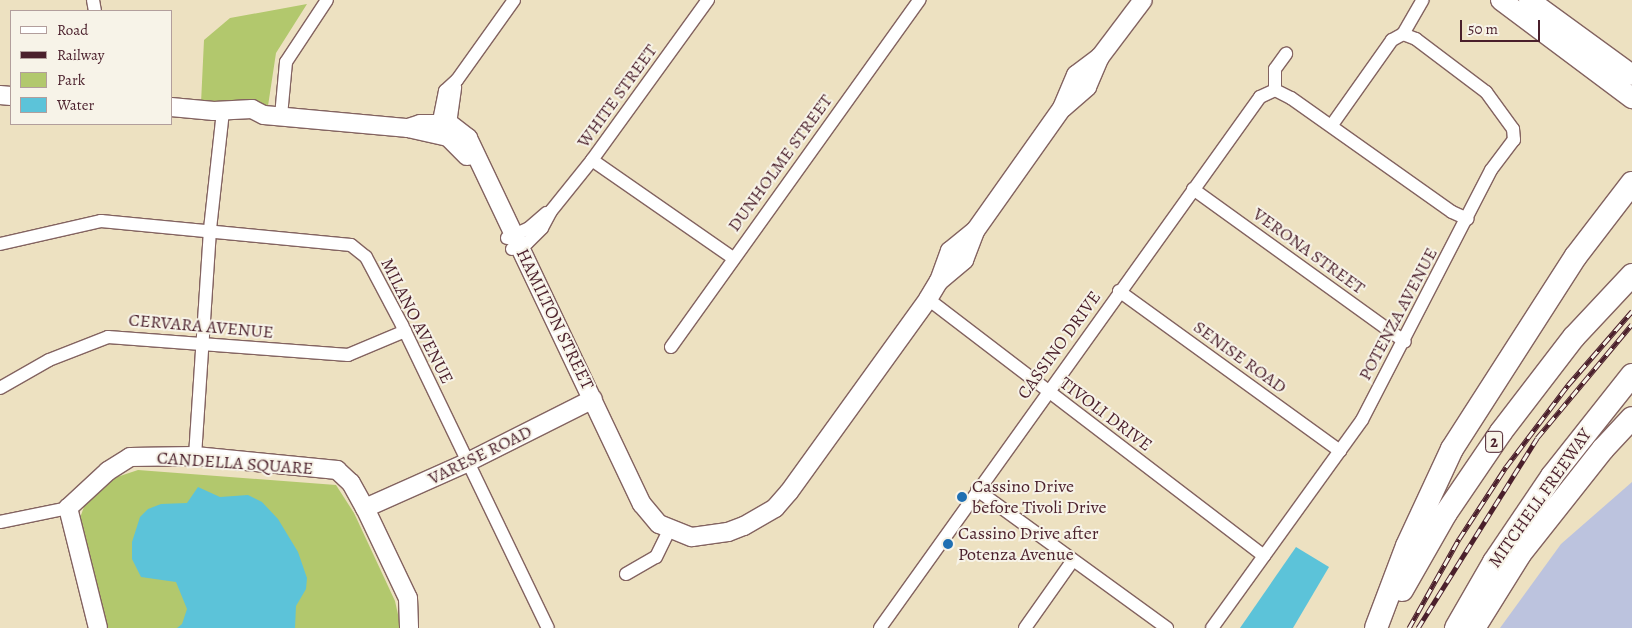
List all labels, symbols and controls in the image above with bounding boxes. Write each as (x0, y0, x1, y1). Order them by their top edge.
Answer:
legend (10, 10, 172, 125)
scale bar (1462, 10, 1542, 42)
text: 50 m (1468, 19, 1498, 39)
text: Road (57, 20, 88, 40)
street label: WHITE STREET (572, 40, 662, 152)
text: Railway (57, 45, 104, 65)
text: Park (57, 70, 85, 90)
street label: DUNHOLME STREET (723, 90, 837, 236)
text: Water (57, 95, 94, 115)
street label: VERONA STREET (1249, 203, 1369, 299)
street label: POTENZA AVENUE (1354, 244, 1442, 384)
street label: HAMILTON STREET (512, 245, 598, 393)
street label: MILANO AVENUE (376, 255, 458, 387)
street label: CASSINO DRIVE (1013, 287, 1105, 403)
street label: CERVARA AVENUE (128, 309, 274, 343)
street label: SENISE ROAD (1189, 316, 1291, 398)
street label: TIVOLI DRIVE (1056, 372, 1156, 456)
street label: VARESE ROAD (425, 421, 535, 489)
street label: MITCHELL FREEWAY (1484, 424, 1596, 572)
road number: 2 (1484, 428, 1504, 456)
street label: CANDELLA SQUARE (156, 447, 314, 479)
place label: Cassino Drive before Tivoli Drive (972, 476, 1107, 518)
marker: Cassino Drive before Tivoli Drive (956, 491, 968, 503)
place label: Cassino Drive after Potenza Avenue (958, 523, 1099, 566)
marker: Cassino Drive after Potenza Avenue (942, 538, 954, 550)

